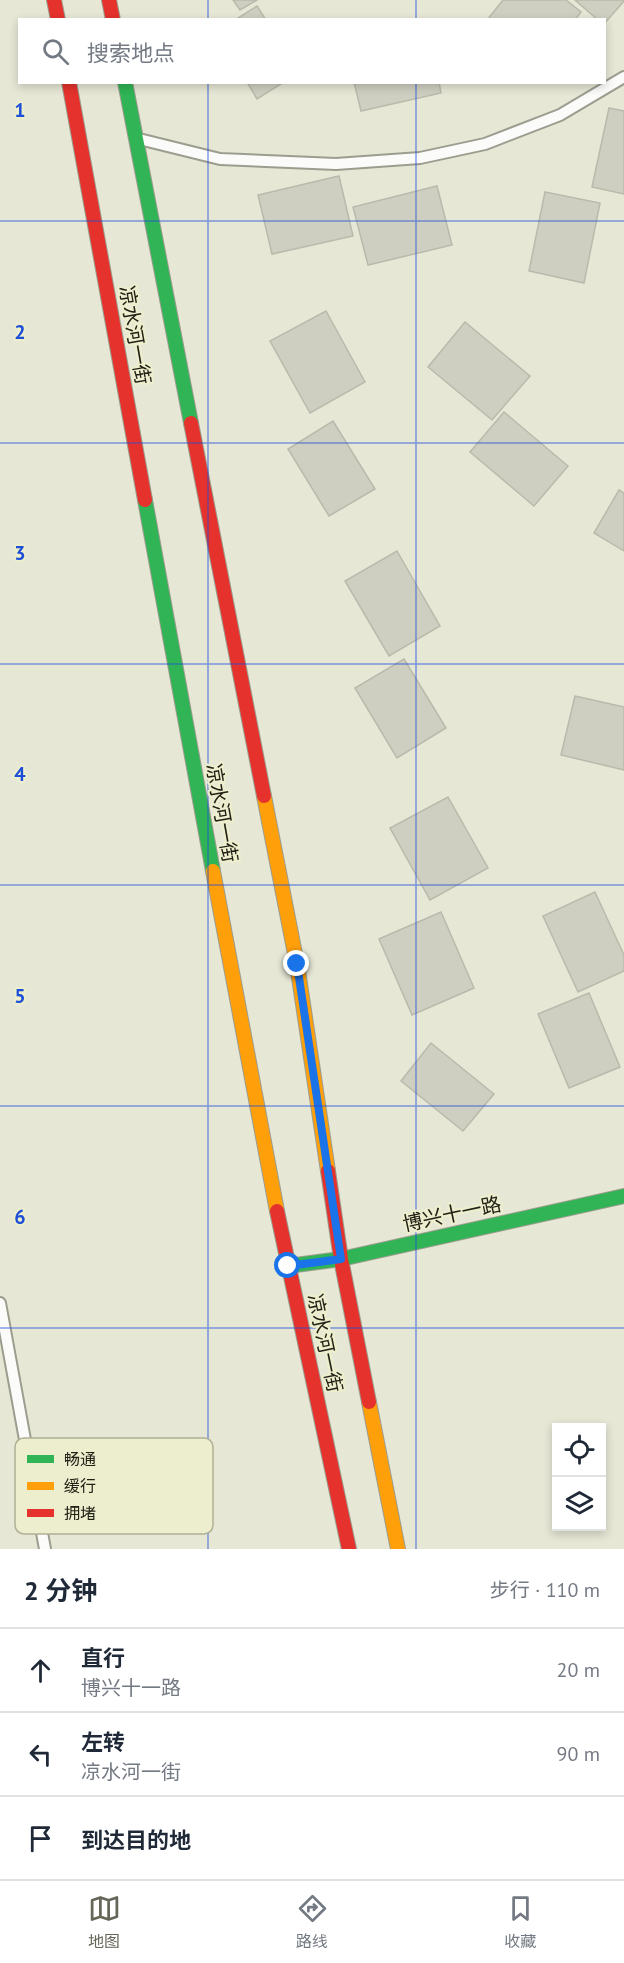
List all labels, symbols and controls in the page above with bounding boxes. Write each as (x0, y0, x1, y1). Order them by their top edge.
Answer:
search box (18, 18, 606, 84)
icon: search (39, 35, 72, 68)
text: 搜索地点 (87, 39, 175, 67)
text: 1 (14, 97, 26, 123)
street label: 凉水河一街 (114, 284, 156, 386)
text: 2 (14, 319, 26, 345)
text: 3 (14, 540, 26, 566)
text: 4 (14, 761, 26, 787)
street label: 凉水河一街 (201, 762, 243, 864)
route end (283, 950, 309, 976)
text: 5 (14, 983, 26, 1009)
street label: 博兴十一路 (400, 1191, 504, 1237)
text: 6 (14, 1204, 26, 1230)
route start (274, 1252, 300, 1278)
street label: 凉水河一街 (302, 1291, 348, 1395)
map controls (552, 1423, 606, 1531)
button: locate (552, 1423, 606, 1477)
legend (15, 1438, 213, 1534)
text: 畅通 (64, 1449, 96, 1469)
text: 缓行 (64, 1476, 96, 1496)
button: layers (552, 1477, 606, 1531)
text: 拥堵 (64, 1503, 96, 1523)
text: 2 分钟 (24, 1574, 97, 1607)
text: 步行 · 110 m (490, 1577, 600, 1603)
text: 直行 (81, 1644, 125, 1672)
icon: ahead (24, 1654, 57, 1687)
text: 20 m (557, 1657, 600, 1683)
text: 博兴十一路 (81, 1675, 181, 1701)
text: 左转 (81, 1728, 125, 1756)
icon: left (24, 1738, 57, 1771)
text: 90 m (557, 1741, 600, 1767)
text: 凉水河一街 (81, 1759, 181, 1785)
icon: arrive (24, 1822, 57, 1855)
text: 到达目的地 (81, 1826, 191, 1854)
tab: 地图 (88, 1892, 121, 1952)
tab: 路线 (296, 1892, 329, 1952)
tab: 收藏 (504, 1892, 537, 1952)

